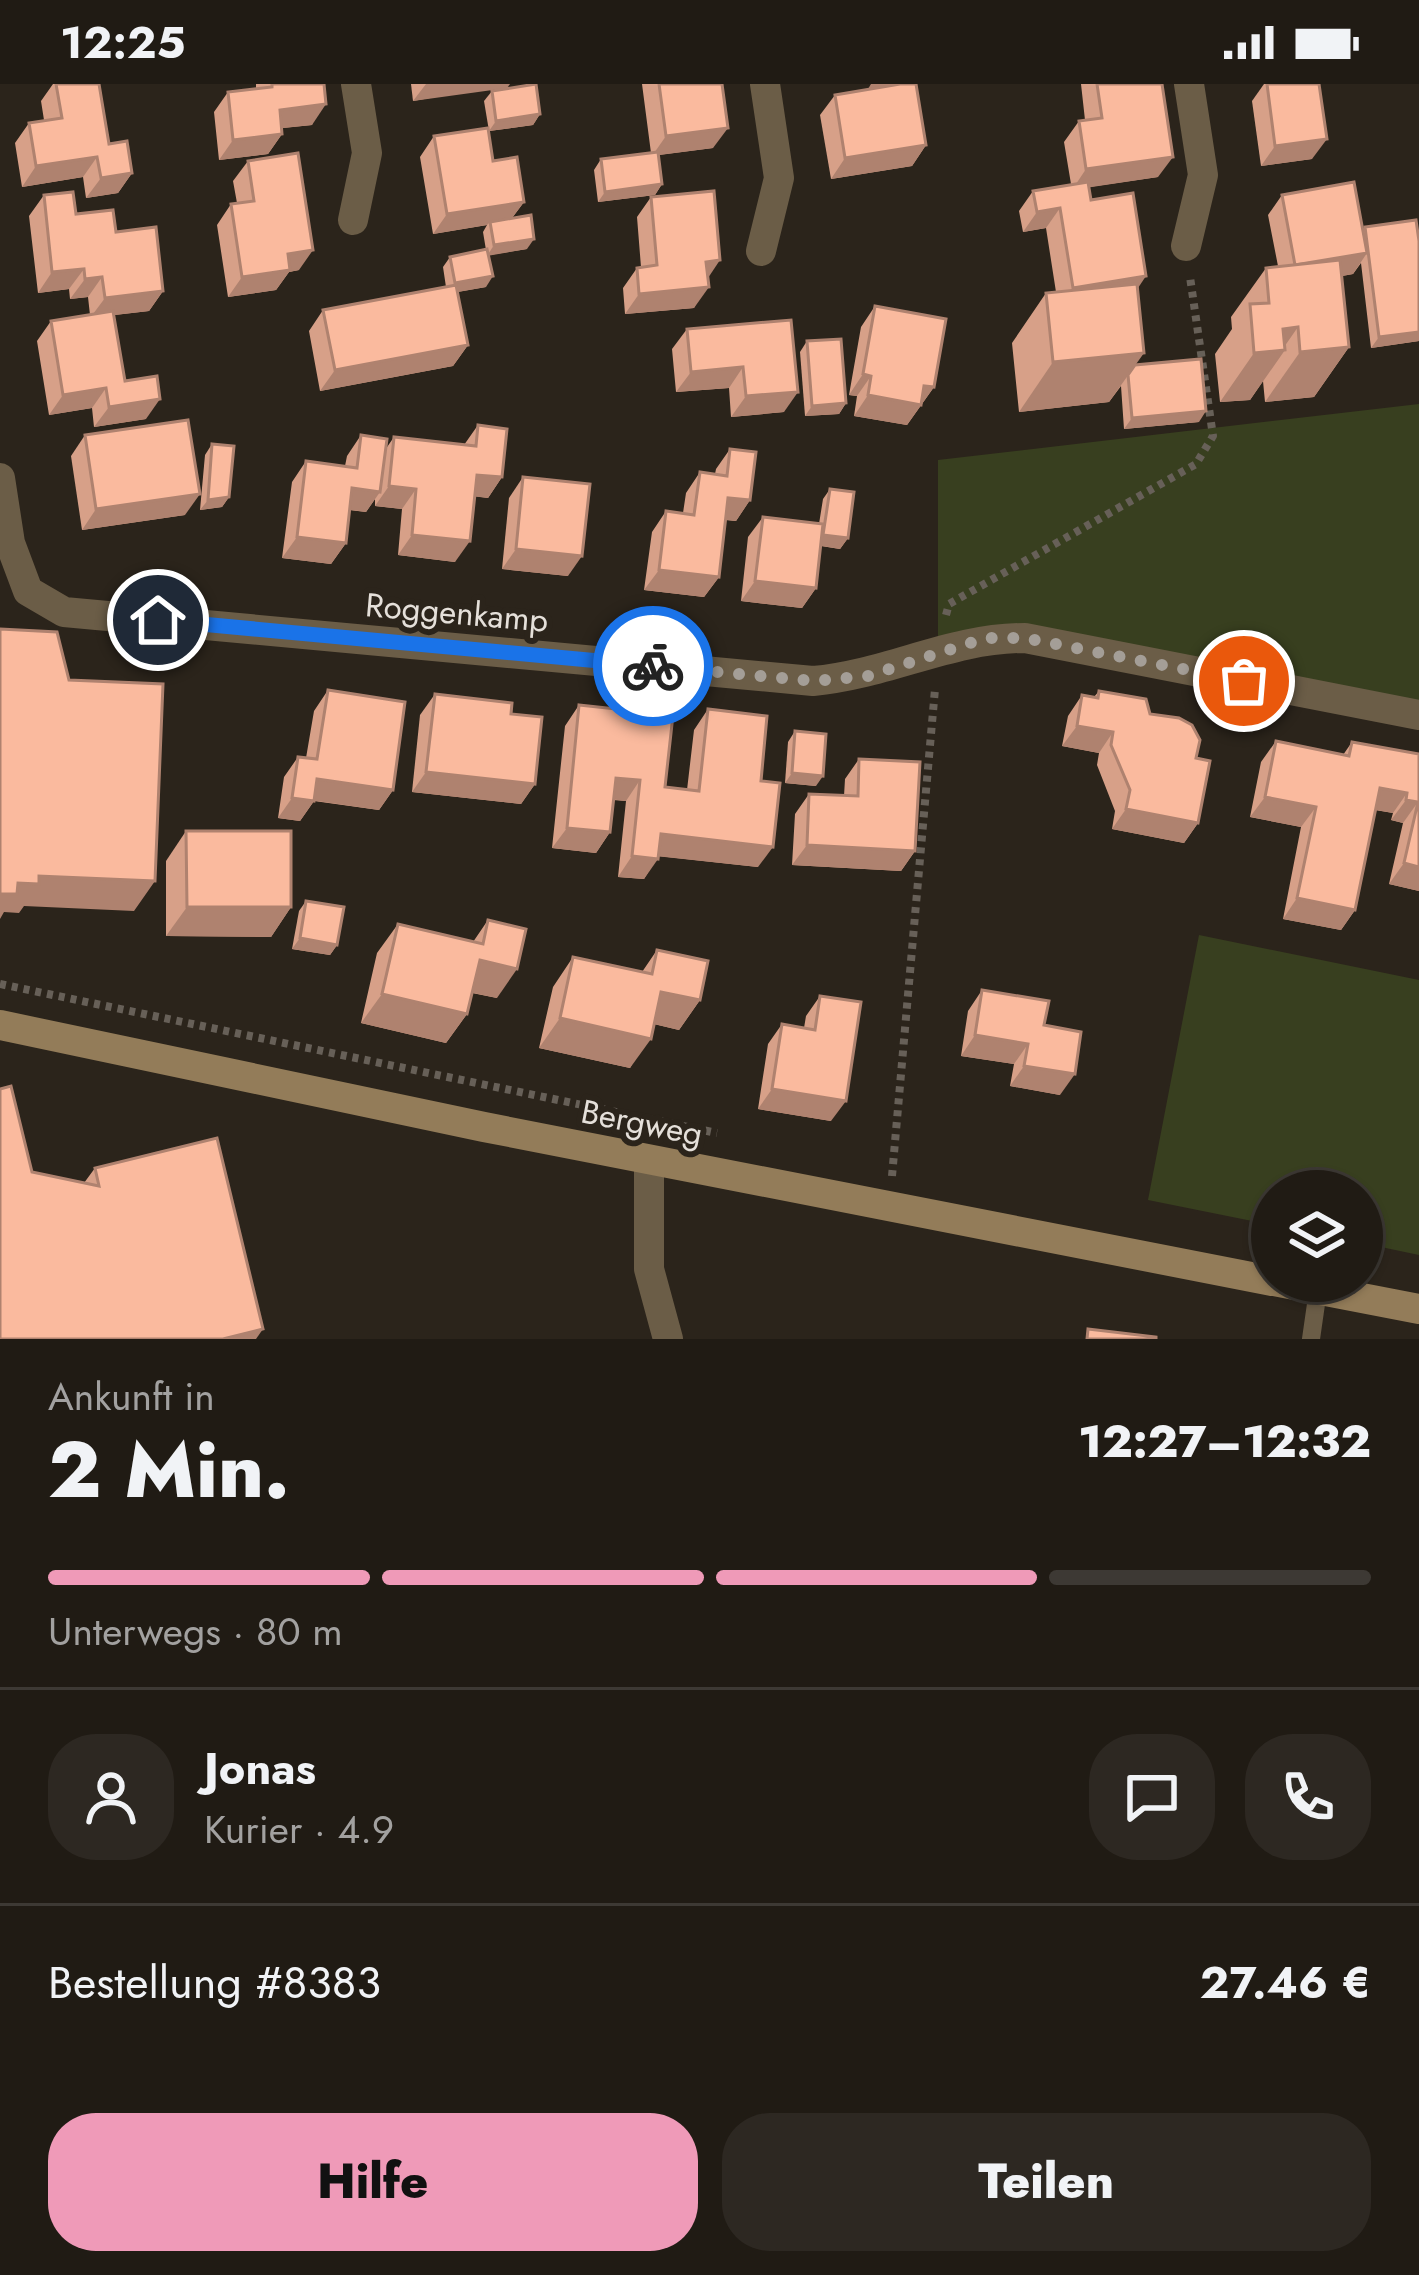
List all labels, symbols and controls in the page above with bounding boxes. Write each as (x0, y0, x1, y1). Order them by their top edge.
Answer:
text: 12:25 (60, 10, 185, 75)
pin (107, 569, 209, 671)
street label: Roggenkamp (364, 581, 550, 644)
icon: home (125, 587, 191, 653)
courier (593, 606, 713, 726)
pin (1193, 630, 1295, 732)
icon: bike (620, 633, 686, 699)
icon: bag (1211, 648, 1277, 714)
street label: Bergweg (577, 1088, 707, 1157)
map controls (1251, 1170, 1383, 1302)
button: layers (1251, 1170, 1383, 1302)
text: Ankunft in (48, 1368, 215, 1425)
text: 12:27–12:32 (1078, 1409, 1371, 1474)
text: 2 Min. (48, 1414, 290, 1526)
text: Unterwegs · 80 m (48, 1603, 343, 1660)
button: person (48, 1734, 174, 1860)
button: chat (1089, 1734, 1215, 1860)
button: phone (1245, 1734, 1371, 1860)
text: Jonas (204, 1736, 316, 1801)
text: Kurier · 4.9 (204, 1801, 394, 1858)
text: Bestellung #8383 (48, 1950, 381, 2015)
text: 27.46 € (1200, 1950, 1371, 2015)
button: Hilfe (48, 2113, 698, 2251)
button: Teilen (722, 2113, 1371, 2251)

